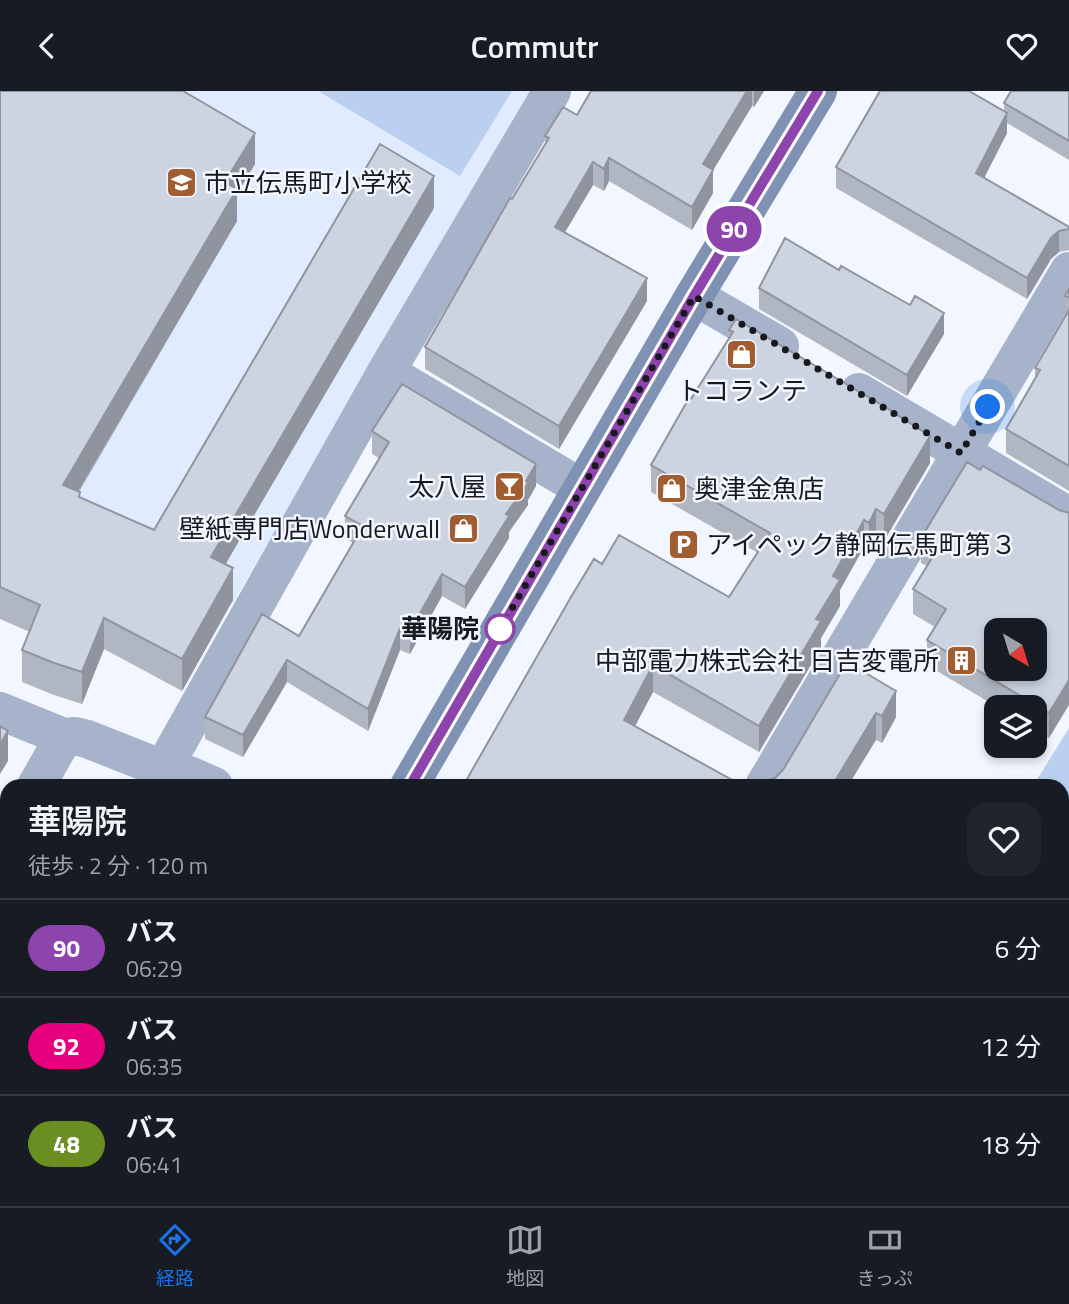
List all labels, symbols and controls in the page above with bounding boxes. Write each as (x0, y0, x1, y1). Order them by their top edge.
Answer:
text: Commutr (470, 22, 599, 70)
icon: back (28, 27, 66, 65)
icon: heart (1003, 27, 1041, 65)
place label: 市立伝馬町小学校 (204, 163, 412, 202)
school or university icon: 市立伝馬町小学校 (164, 166, 198, 200)
line badge: 90 (702, 206, 766, 252)
text: 90 (721, 211, 747, 247)
shop icon: トコランテ (725, 338, 759, 372)
place label: トコランテ (677, 371, 807, 410)
your location (970, 389, 1005, 424)
place label: 太八屋 (408, 467, 486, 506)
place label: 奥津金魚店 (694, 469, 824, 508)
bar icon: 太八屋 (492, 470, 526, 504)
shop icon: 奥津金魚店 (654, 472, 688, 506)
place label: 壁紙専門店Wonderwall (179, 509, 440, 548)
shop icon: 壁紙専門店Wonderwall (446, 512, 480, 546)
place label: アイペック静岡伝馬町第３ (706, 525, 1017, 564)
parking icon: アイペック静岡伝馬町第３ (666, 528, 700, 562)
place label: 華陽院 (401, 609, 479, 648)
marker: 華陽院 (485, 614, 515, 644)
north arrow (984, 618, 1046, 681)
map controls (984, 618, 1047, 758)
place label: 中部電力株式会社 日吉変電所 (595, 641, 939, 680)
building icon: 中部電力株式会社 日吉変電所 (945, 644, 979, 678)
button: layers (984, 695, 1047, 758)
text: 華陽院 (28, 796, 127, 846)
button: heart (967, 802, 1041, 876)
text: 徒歩 · 2 分 · 120 m (28, 848, 208, 883)
text: バス (126, 912, 178, 951)
text: 6 分 (995, 929, 1041, 968)
text: 90 (53, 930, 80, 966)
text: 06:29 (126, 951, 183, 986)
text: バス (126, 1010, 178, 1049)
text: 12 分 (980, 1027, 1041, 1066)
text: 92 (53, 1028, 80, 1064)
text: 06:35 (126, 1049, 183, 1084)
text: バス (126, 1108, 178, 1147)
text: 18 分 (980, 1125, 1041, 1164)
text: 48 (53, 1126, 80, 1162)
text: 06:41 (126, 1147, 183, 1182)
tab: 経路 (156, 1221, 194, 1292)
tab: 地図 (506, 1221, 544, 1292)
tab: きっぷ (857, 1221, 913, 1292)

